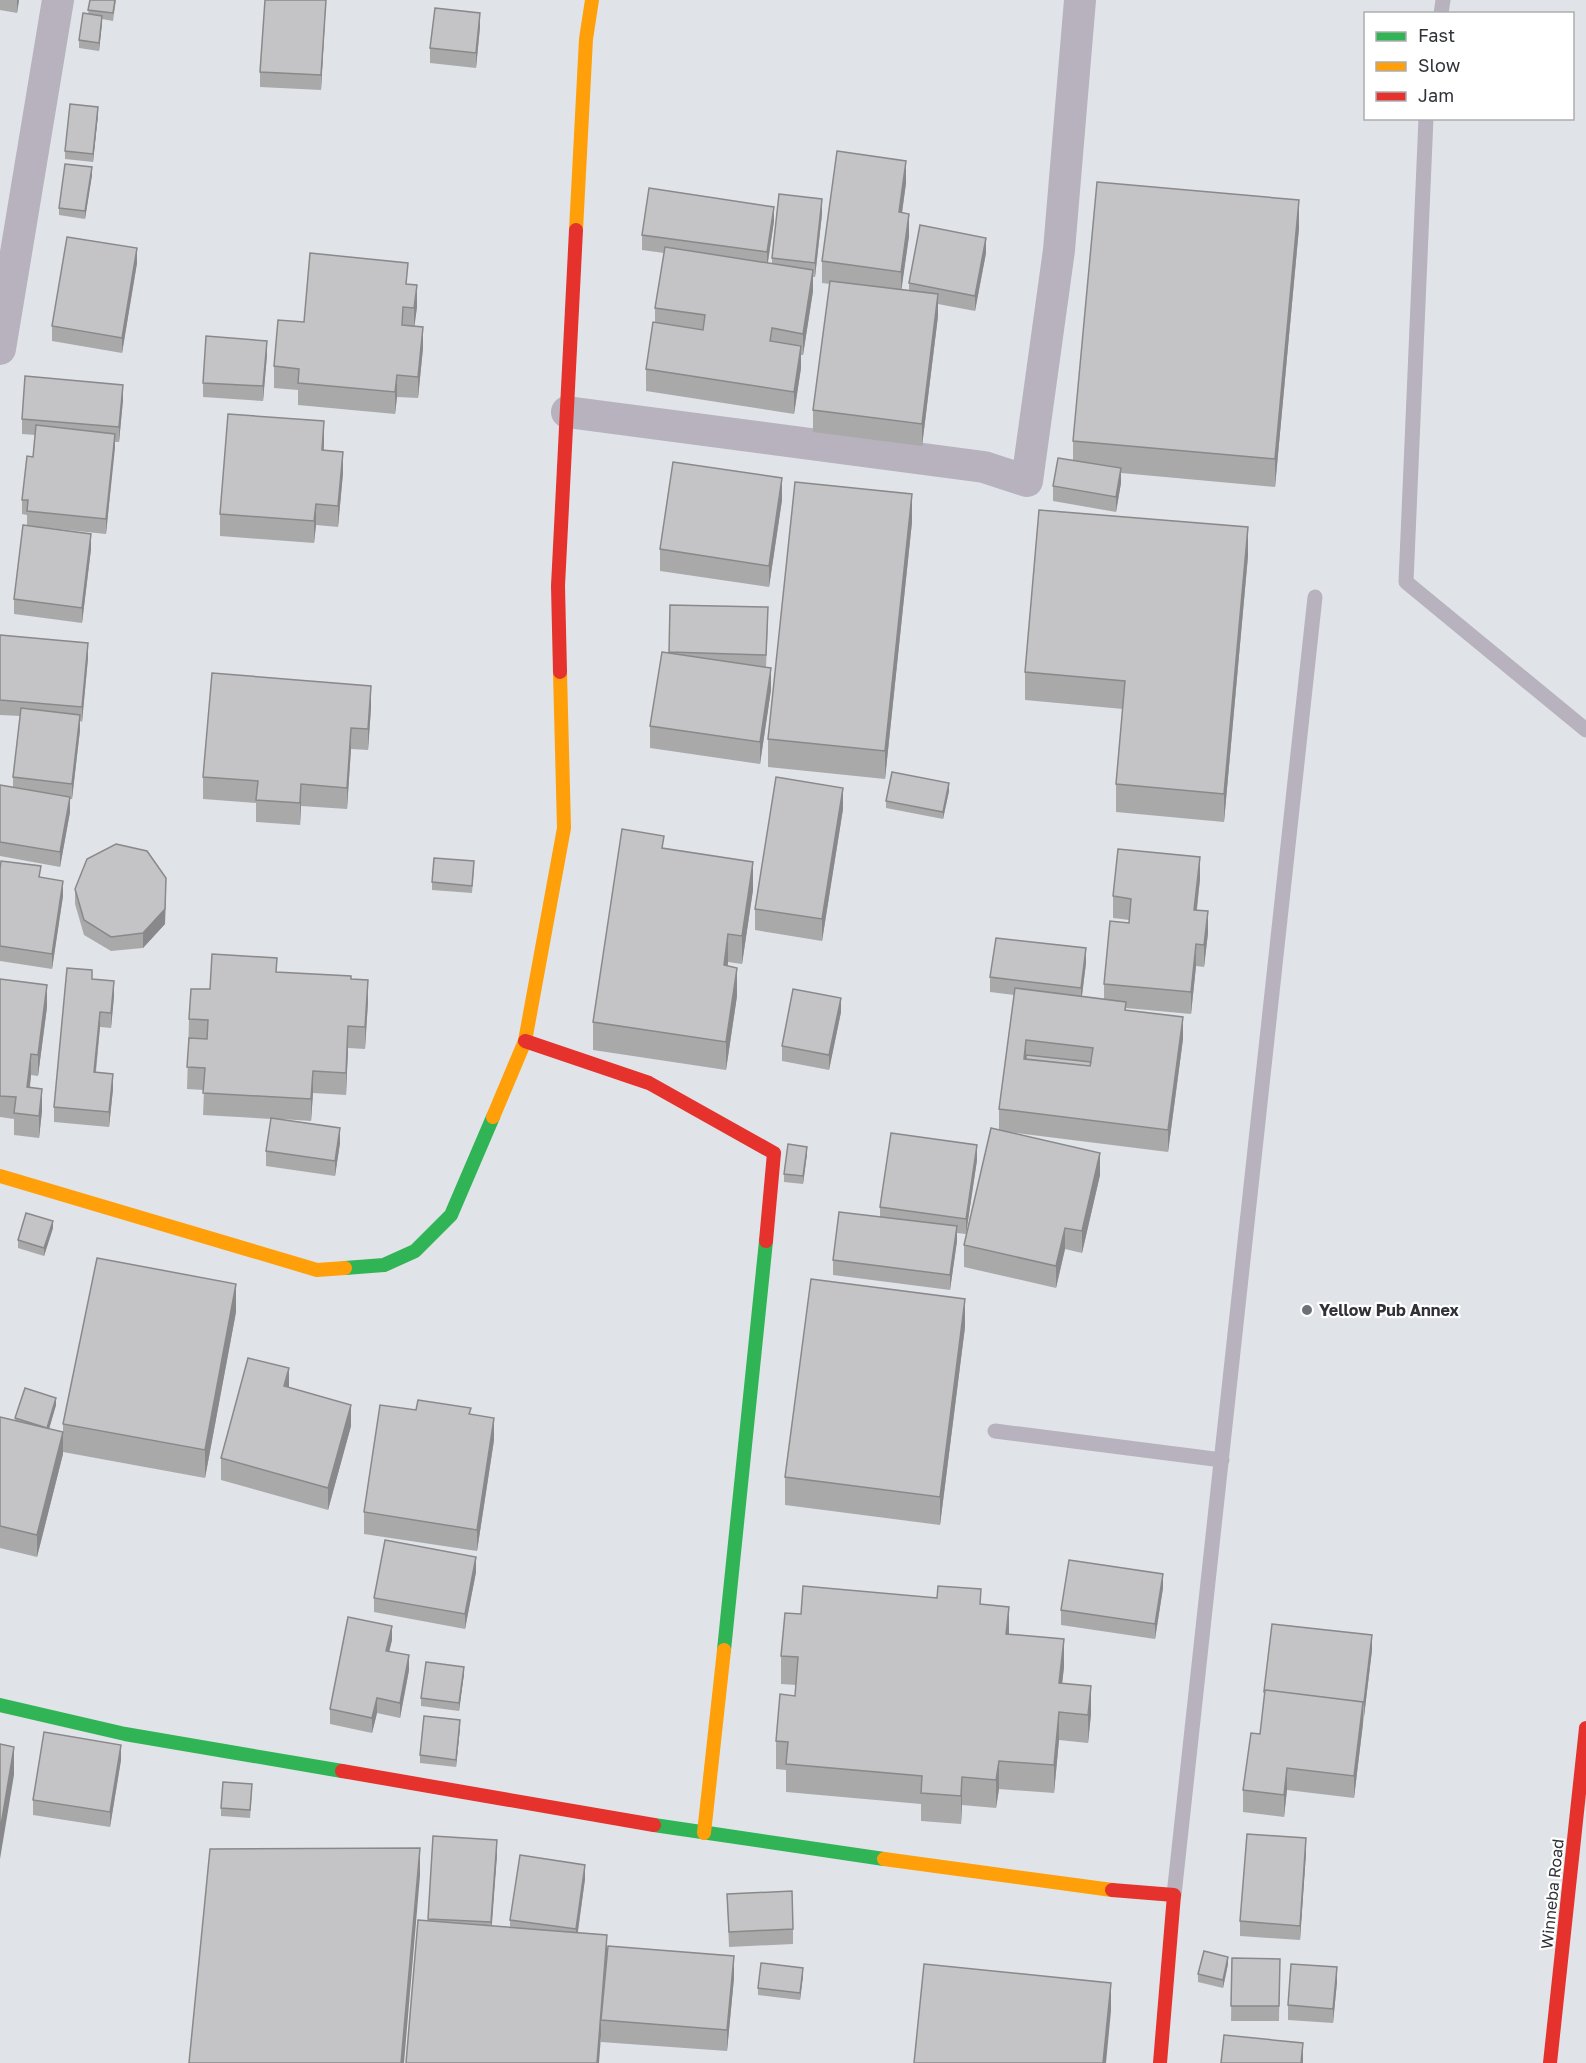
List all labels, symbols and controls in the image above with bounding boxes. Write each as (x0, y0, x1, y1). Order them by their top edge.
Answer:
legend (1364, 12, 1574, 120)
text: Fast (1418, 24, 1455, 46)
text: Slow (1418, 54, 1461, 76)
text: Jam (1418, 84, 1454, 106)
place label: Yellow Pub Annex (1319, 1300, 1460, 1320)
marker: Yellow Pub Annex (1300, 1303, 1314, 1317)
street label: Winneba Road (1536, 1838, 1568, 1950)

